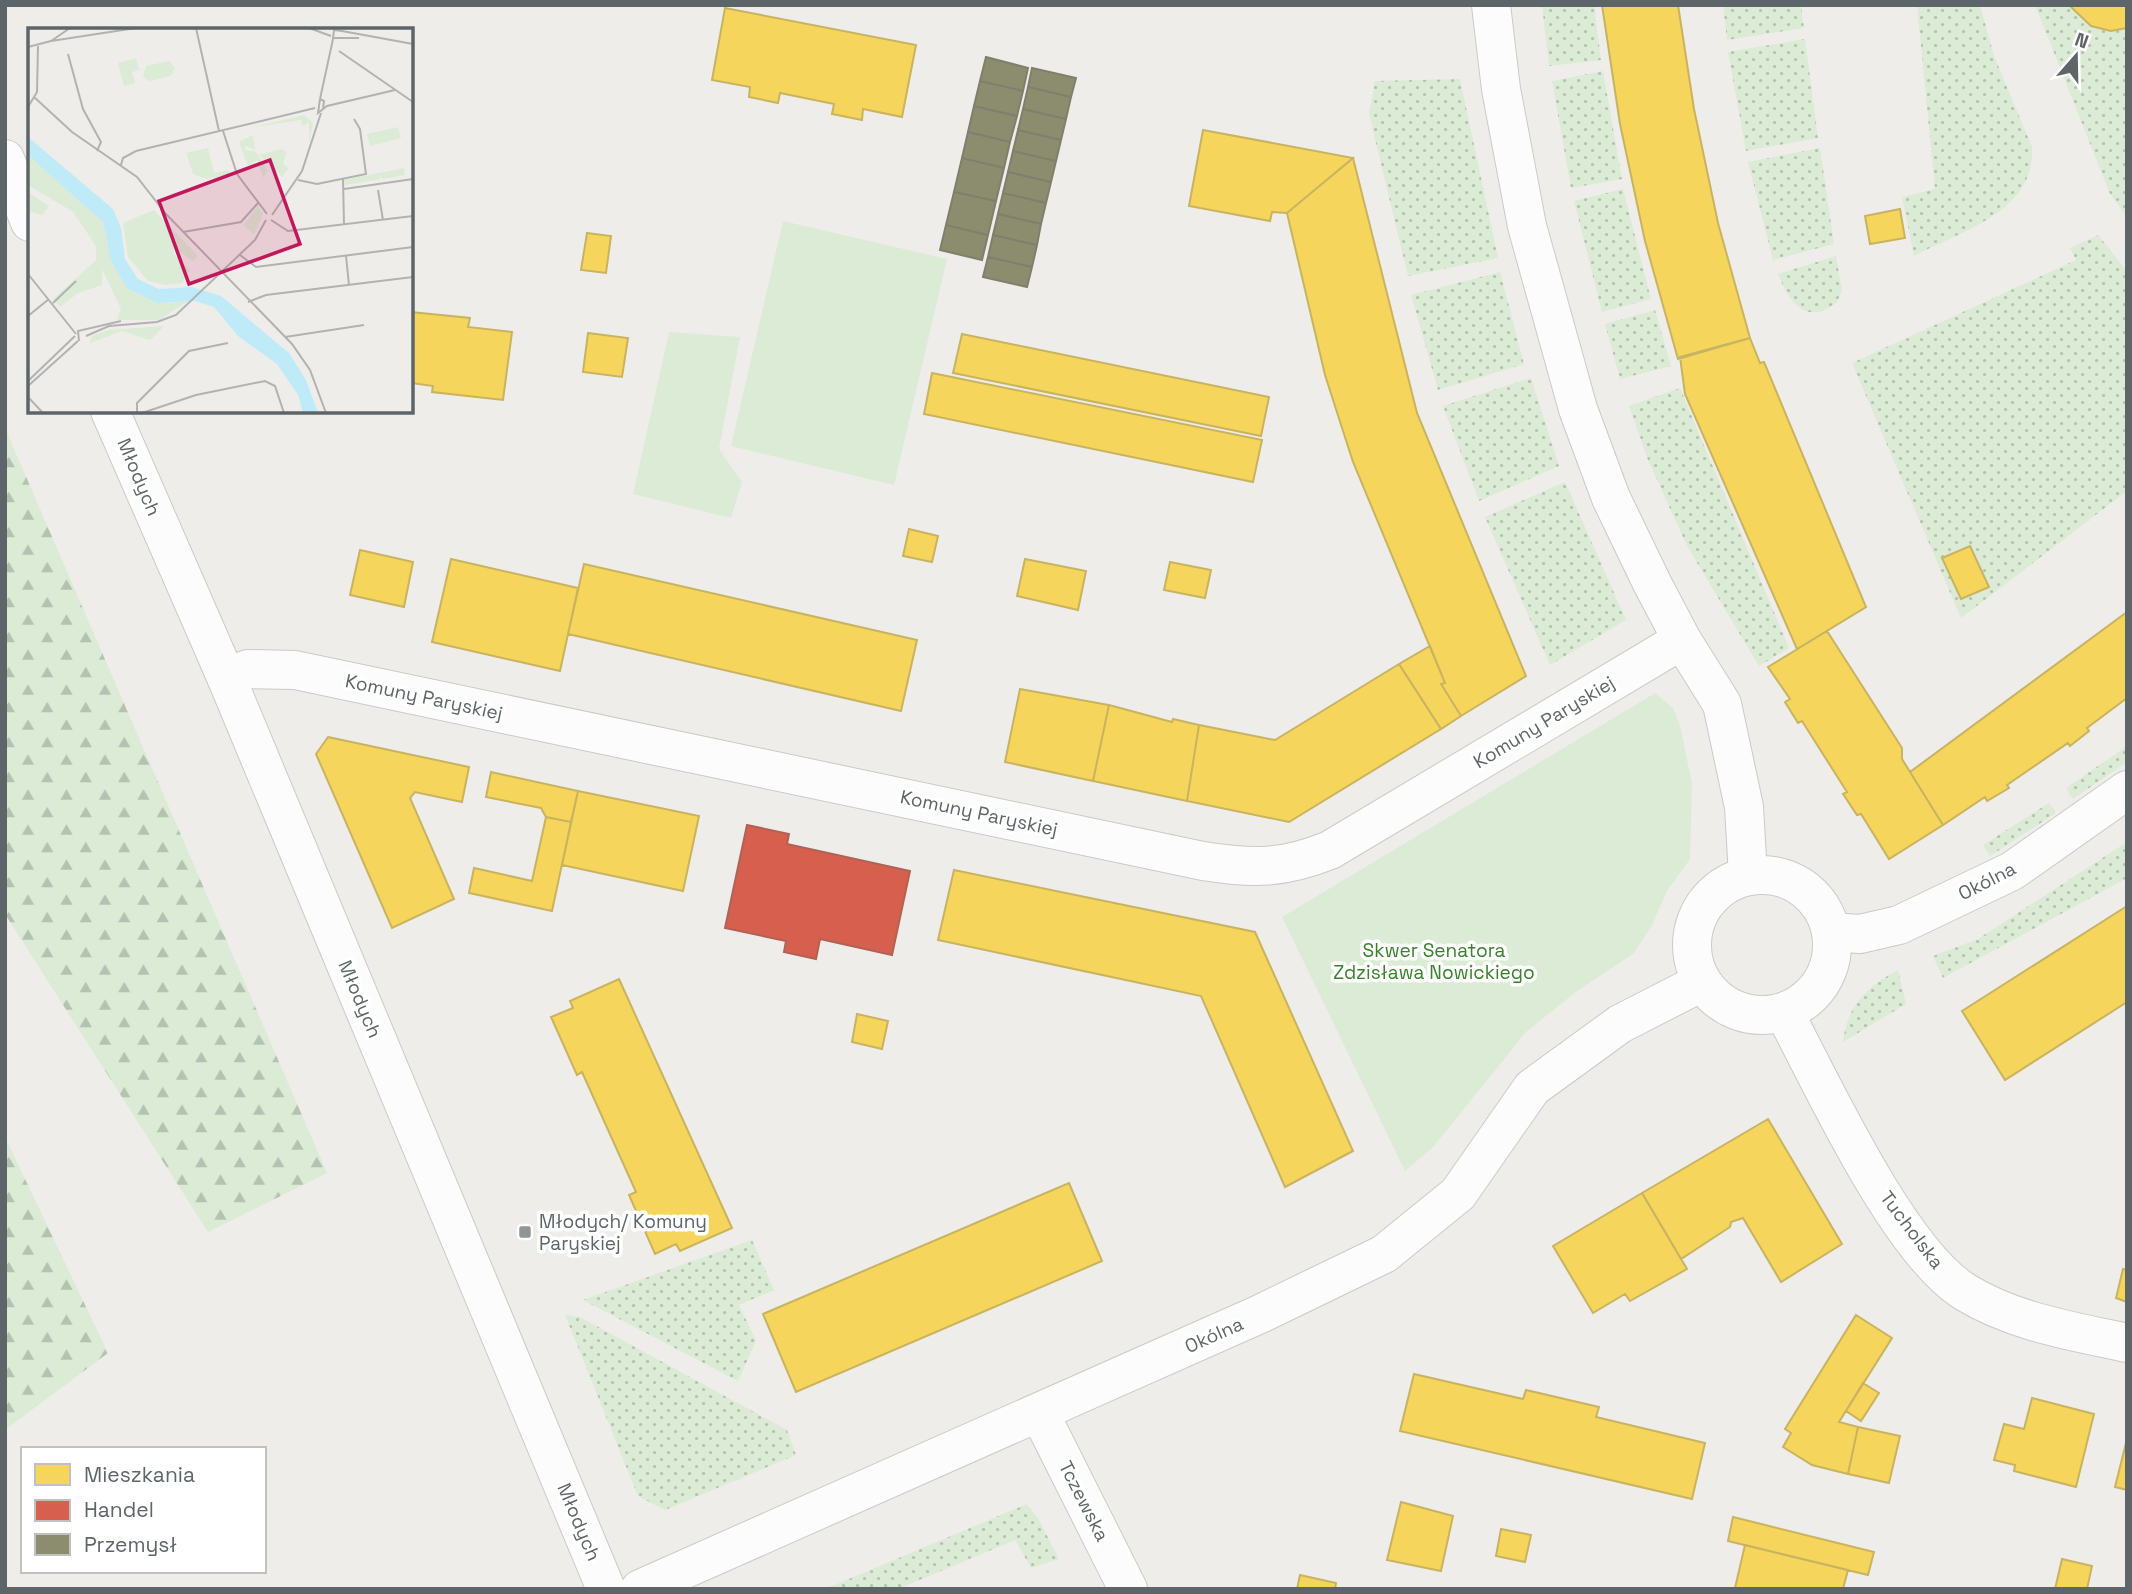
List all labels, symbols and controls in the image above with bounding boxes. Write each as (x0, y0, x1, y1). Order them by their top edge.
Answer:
north arrow (2041, 21, 2111, 91)
text: N (2071, 27, 2092, 54)
inset map (28, 28, 413, 413)
street label: Młodych (111, 434, 167, 520)
street label: Komuny Paryskiej (343, 668, 505, 726)
street label: Komuny Paryskiej (1469, 670, 1619, 774)
street label: Komuny Paryskiej (898, 784, 1060, 842)
street label: Okólna (1954, 856, 2020, 906)
park label: Skwer Senatora Zdzisława Nowickiego (1333, 938, 1535, 985)
street label: Młodych (332, 956, 388, 1042)
street label: Tucholska (1874, 1186, 1950, 1274)
place label: Młodych/ Komuny Paryskiej (539, 1209, 707, 1256)
marker: Młodych/ Komuny Paryskiej (517, 1224, 533, 1240)
street label: Okólna (1181, 1311, 1247, 1359)
legend (21, 1447, 266, 1573)
street label: Tczewska (1053, 1457, 1115, 1545)
text: Mieszkania (84, 1461, 195, 1488)
street label: Młodych (551, 1479, 607, 1565)
text: Handel (84, 1496, 154, 1523)
text: Przemysł (84, 1531, 177, 1558)

